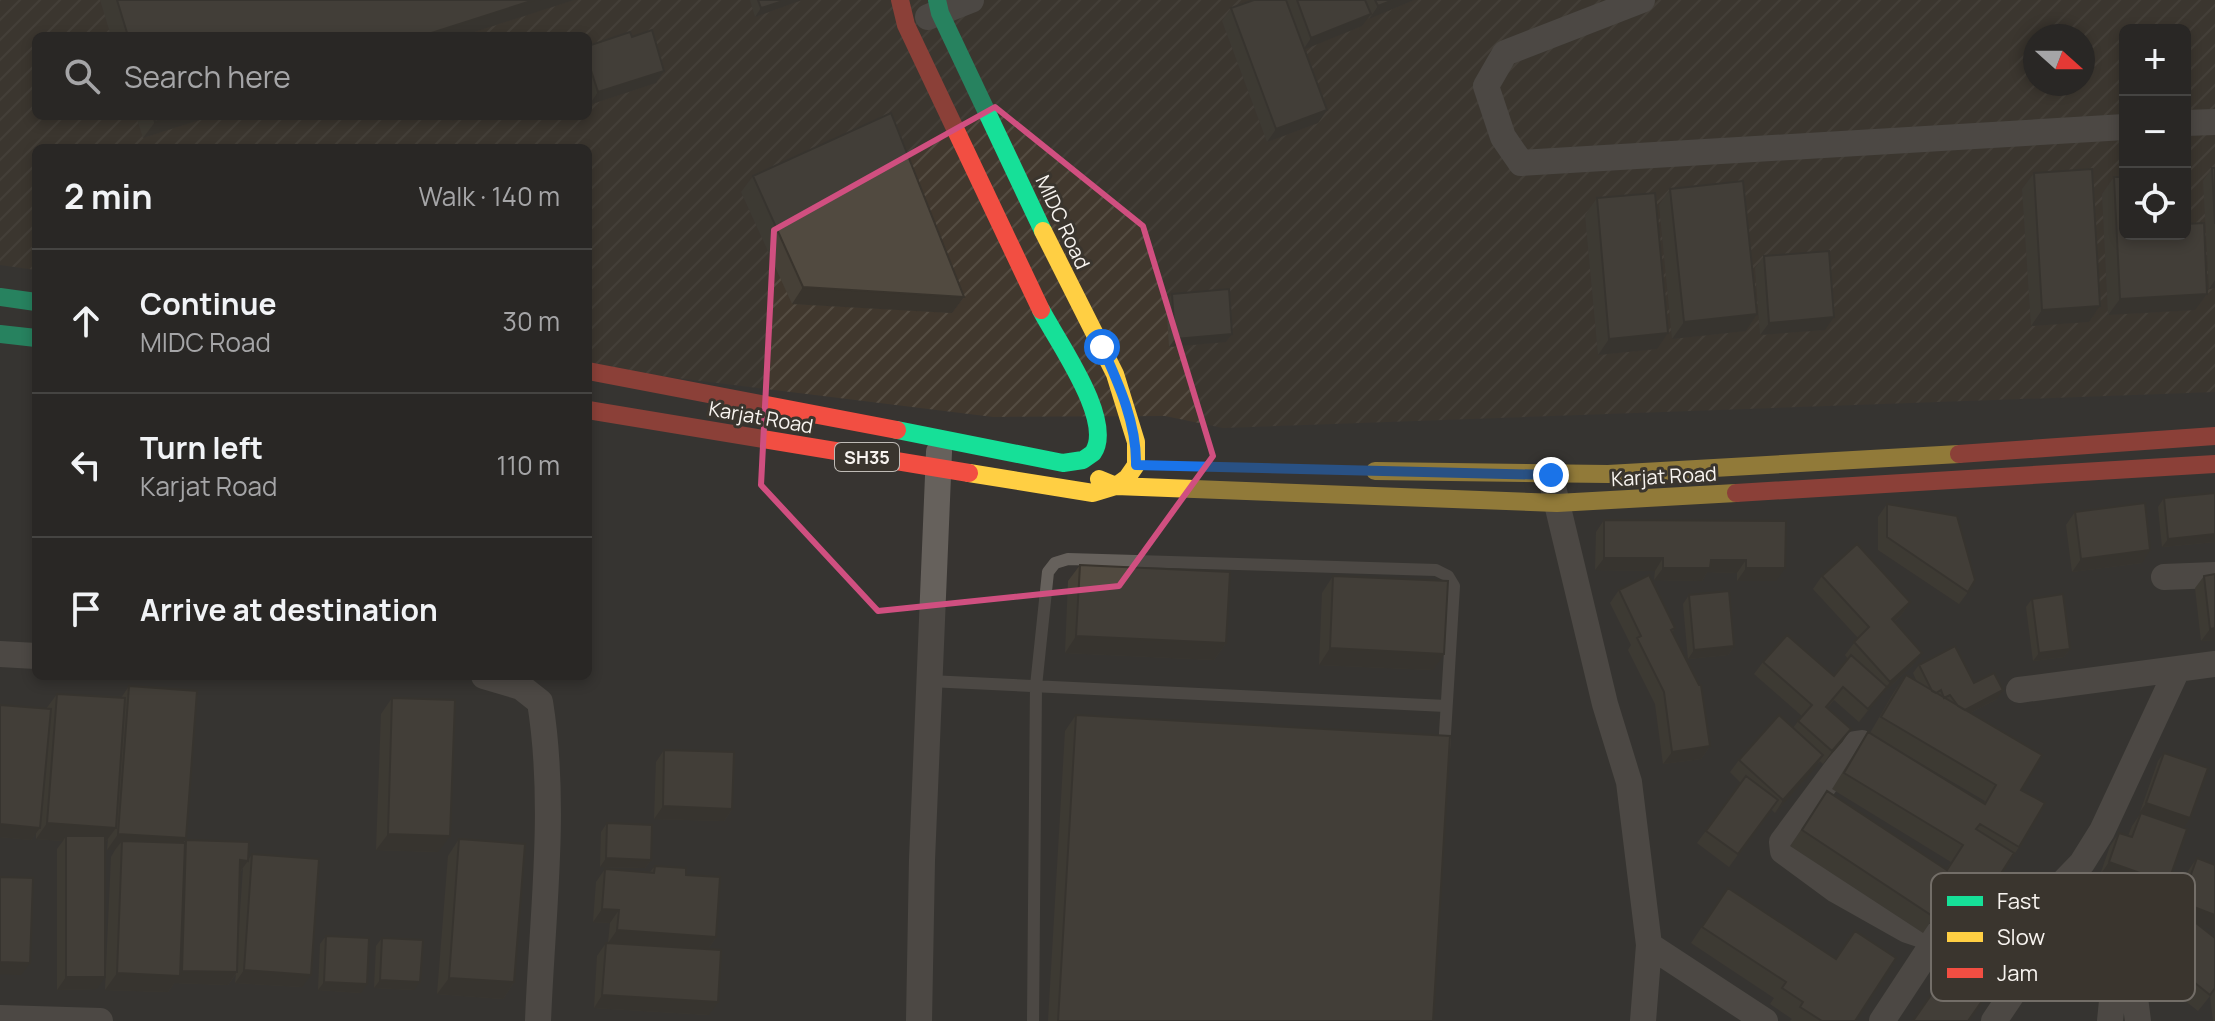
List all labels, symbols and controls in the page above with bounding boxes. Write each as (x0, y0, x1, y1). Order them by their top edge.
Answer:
north arrow (2023, 24, 2095, 96)
map controls (2119, 24, 2191, 240)
button: + (2119, 24, 2191, 96)
search box (32, 32, 592, 120)
icon: search (60, 54, 104, 98)
text: Search here (124, 56, 291, 97)
button: − (2119, 96, 2191, 168)
button: locate (2119, 168, 2191, 240)
street label: MIDC Road (1030, 171, 1096, 273)
text: 2 min (64, 173, 152, 219)
text: Walk · 140 m (419, 178, 560, 214)
text: Continue (140, 283, 276, 324)
icon: ahead (64, 299, 108, 343)
text: 30 m (503, 303, 560, 339)
text: MIDC Road (140, 324, 271, 360)
route start (1084, 329, 1120, 365)
street label: Karjat Road (707, 395, 815, 439)
text: Turn left (140, 427, 263, 468)
icon: left (64, 443, 108, 487)
road number: SH35 (835, 443, 899, 471)
text: 110 m (497, 447, 560, 483)
route end (1533, 457, 1569, 493)
street label: Karjat Road (1610, 460, 1718, 492)
text: Karjat Road (140, 468, 277, 504)
icon: arrive (64, 587, 108, 631)
text: Arrive at destination (140, 589, 438, 630)
legend (1931, 873, 2195, 1001)
text: Fast (1997, 886, 2040, 916)
text: Slow (1997, 922, 2045, 952)
text: Jam (1997, 958, 2038, 988)

